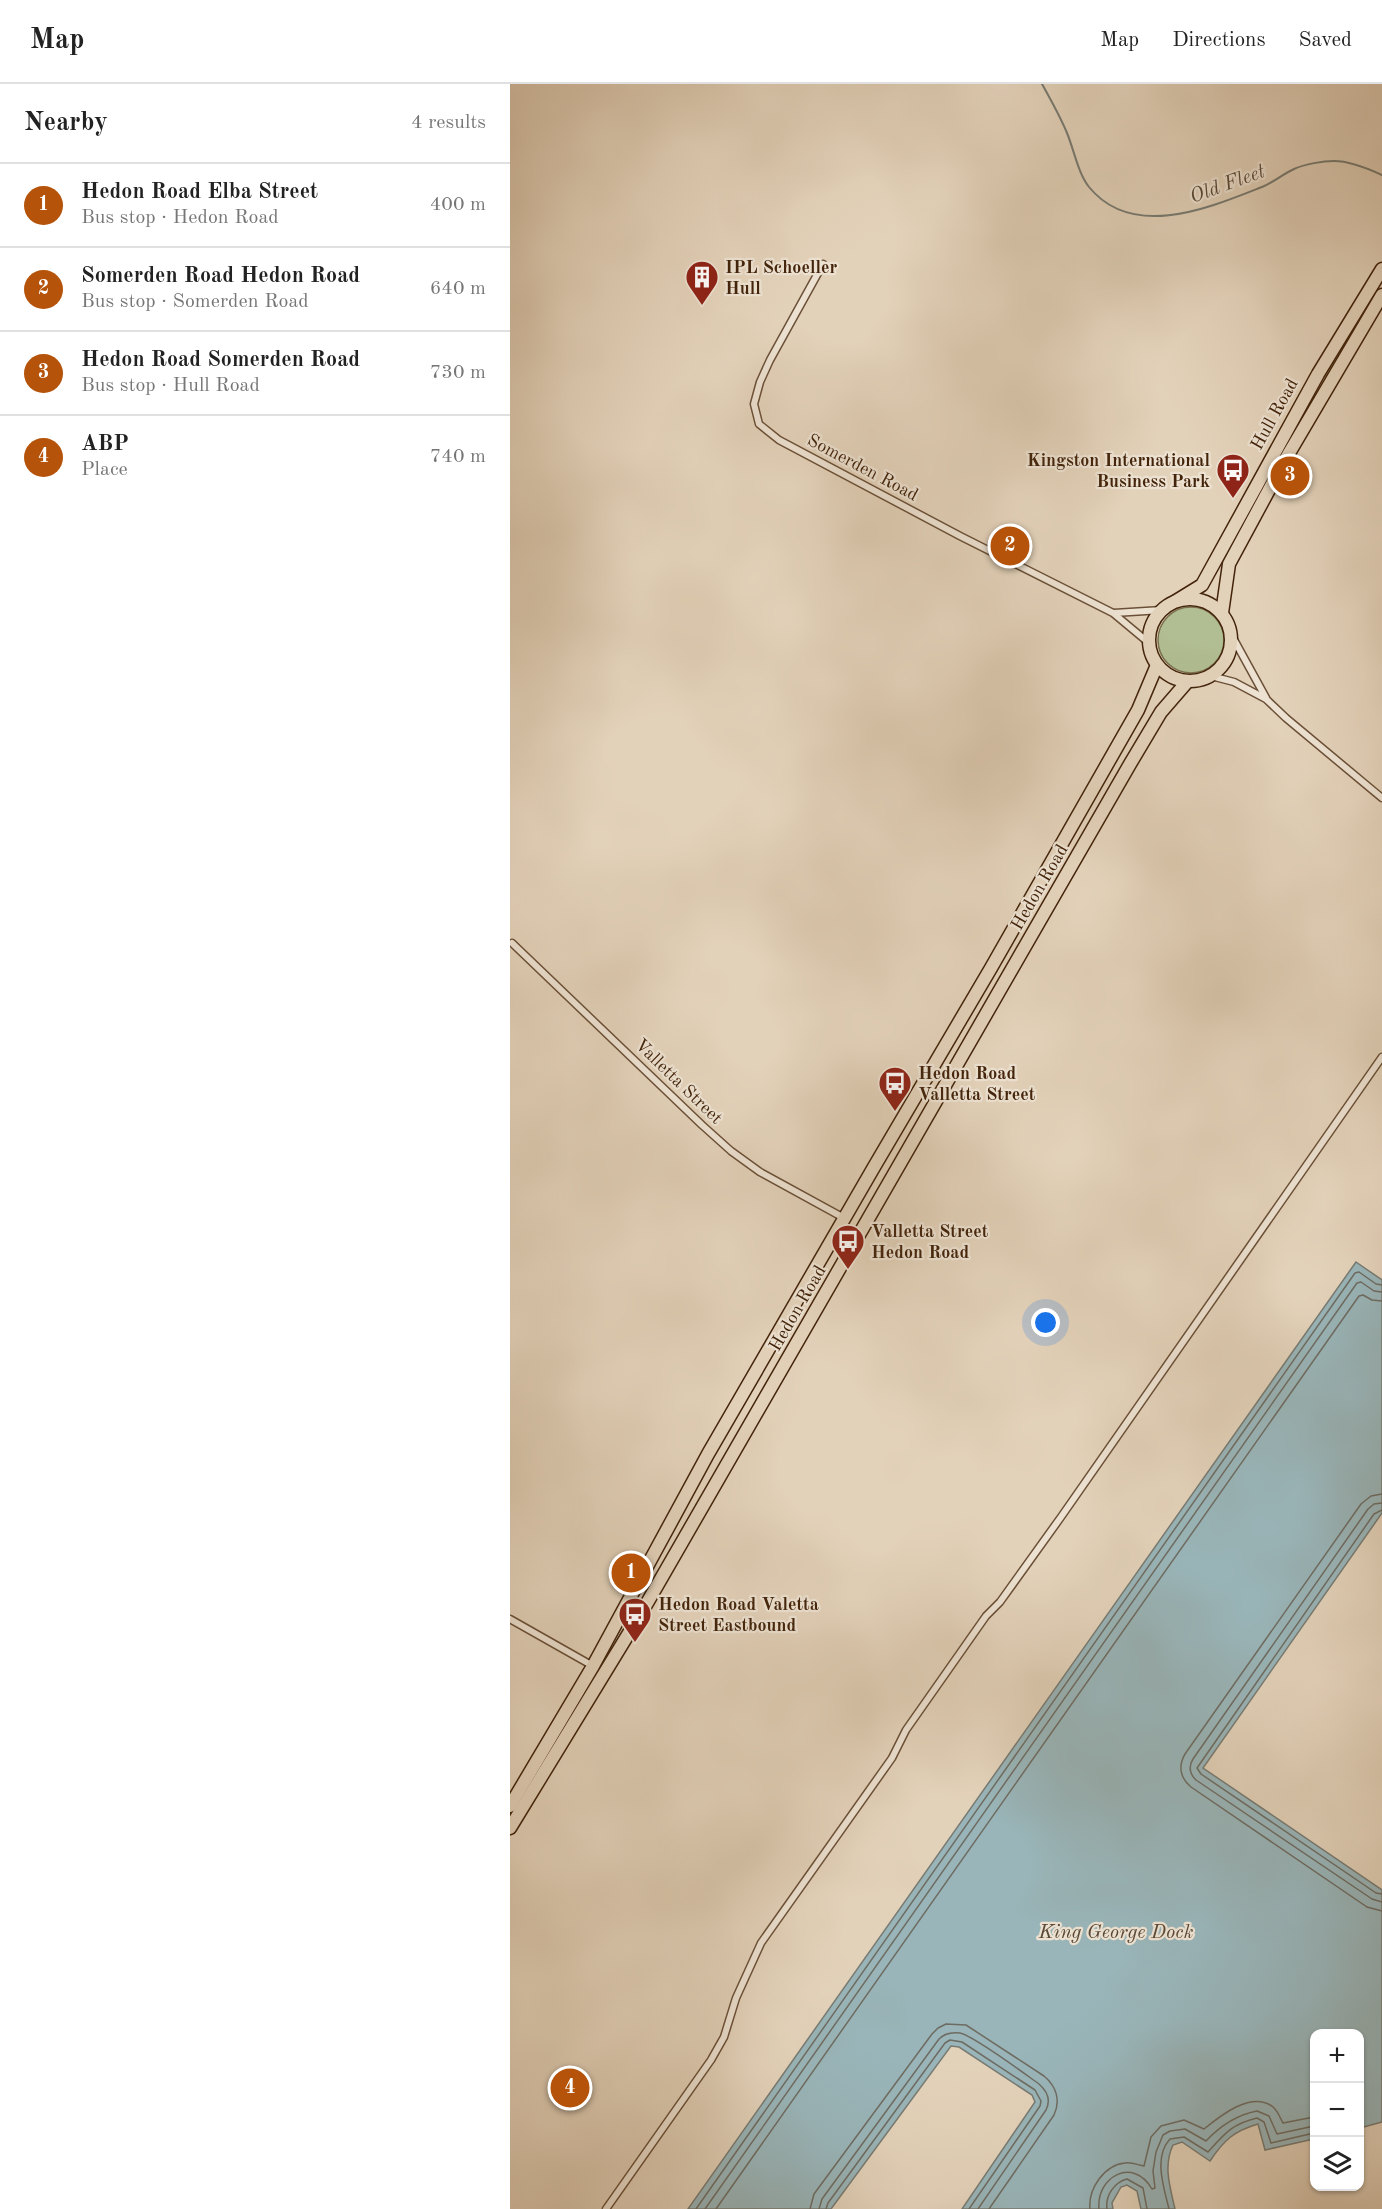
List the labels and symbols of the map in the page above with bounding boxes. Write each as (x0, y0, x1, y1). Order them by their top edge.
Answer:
water label: Old Fleet (1187, 162, 1269, 208)
building icon: IPL Schoeller Hull (684, 259, 720, 306)
place label: IPL Schoeller Hull (725, 259, 837, 298)
street label: Hull Road (1248, 376, 1302, 453)
street label: Somerden Road (804, 431, 921, 505)
place label: Kingston International Business Park (1027, 452, 1210, 491)
bus stop icon: Kingston International Business Park (1215, 452, 1251, 499)
pin: 3 (1270, 454, 1310, 498)
pin: 2 (990, 524, 1030, 568)
street label: Hedon Road (1008, 842, 1072, 933)
street label: Valletta Street (631, 1036, 725, 1128)
bus stop icon: Hedon Road Valletta Street (877, 1065, 913, 1112)
place label: Hedon Road Valletta Street (918, 1065, 1036, 1104)
bus stop icon: Valletta Street Hedon Road (830, 1223, 866, 1270)
place label: Valletta Street Hedon Road (871, 1223, 989, 1262)
street label: Hedon Road (766, 1263, 830, 1354)
your location (1031, 1308, 1060, 1337)
pin: 1 (612, 1550, 650, 1596)
bus stop icon: Hedon Road Valetta Street Eastbound (617, 1596, 653, 1643)
place label: Hedon Road Valetta Street Eastbound (658, 1596, 819, 1635)
water label: King George Dock (1037, 1923, 1194, 1943)
pin: 4 (550, 2066, 590, 2110)

